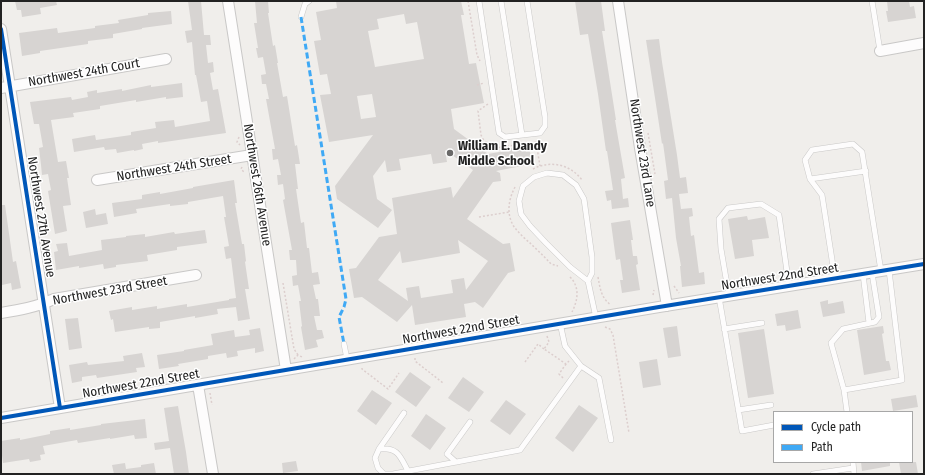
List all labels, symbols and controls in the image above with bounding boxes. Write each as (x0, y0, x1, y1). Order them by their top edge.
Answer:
street label: Northwest 24th Court (27, 56, 141, 90)
street label: Northwest 23rd Lane (626, 98, 658, 208)
street label: Northwest 26th Avenue (240, 123, 274, 247)
place label: William E. Dandy Middle School (458, 138, 547, 169)
marker: William E. Dandy Middle School (445, 148, 455, 158)
street label: Northwest 24th Street (115, 151, 233, 185)
street label: Northwest 27th Avenue (24, 155, 58, 279)
street label: Northwest 22nd Street (720, 260, 840, 294)
street label: Northwest 23rd Street (52, 273, 168, 309)
street label: Northwest 22nd Street (401, 312, 521, 348)
street label: Northwest 22nd Street (81, 366, 201, 402)
legend (773, 411, 913, 463)
text: Cycle path (811, 420, 861, 434)
text: Path (811, 440, 833, 454)

